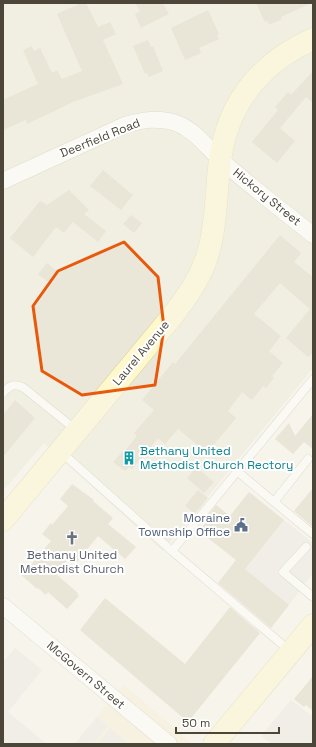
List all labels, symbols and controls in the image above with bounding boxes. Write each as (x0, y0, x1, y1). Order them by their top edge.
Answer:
street label: Deerfield Road (58, 115, 142, 161)
street label: Hickory Street (230, 165, 304, 229)
street label: Laurel Avenue (109, 317, 173, 389)
place label: Bethany United Methodist Church Rectory (140, 443, 293, 473)
building icon: Bethany United Methodist Church Rectory (121, 450, 137, 466)
place label: Moraine Township Office (138, 510, 230, 540)
public building icon: Moraine Township Office (233, 517, 249, 533)
church icon: Bethany United Methodist Church (64, 530, 80, 546)
place label: Bethany United Methodist Church (20, 547, 124, 577)
street label: McGovern Street (43, 638, 129, 712)
scale bar (176, 709, 279, 735)
text: 50 m (182, 715, 210, 731)

